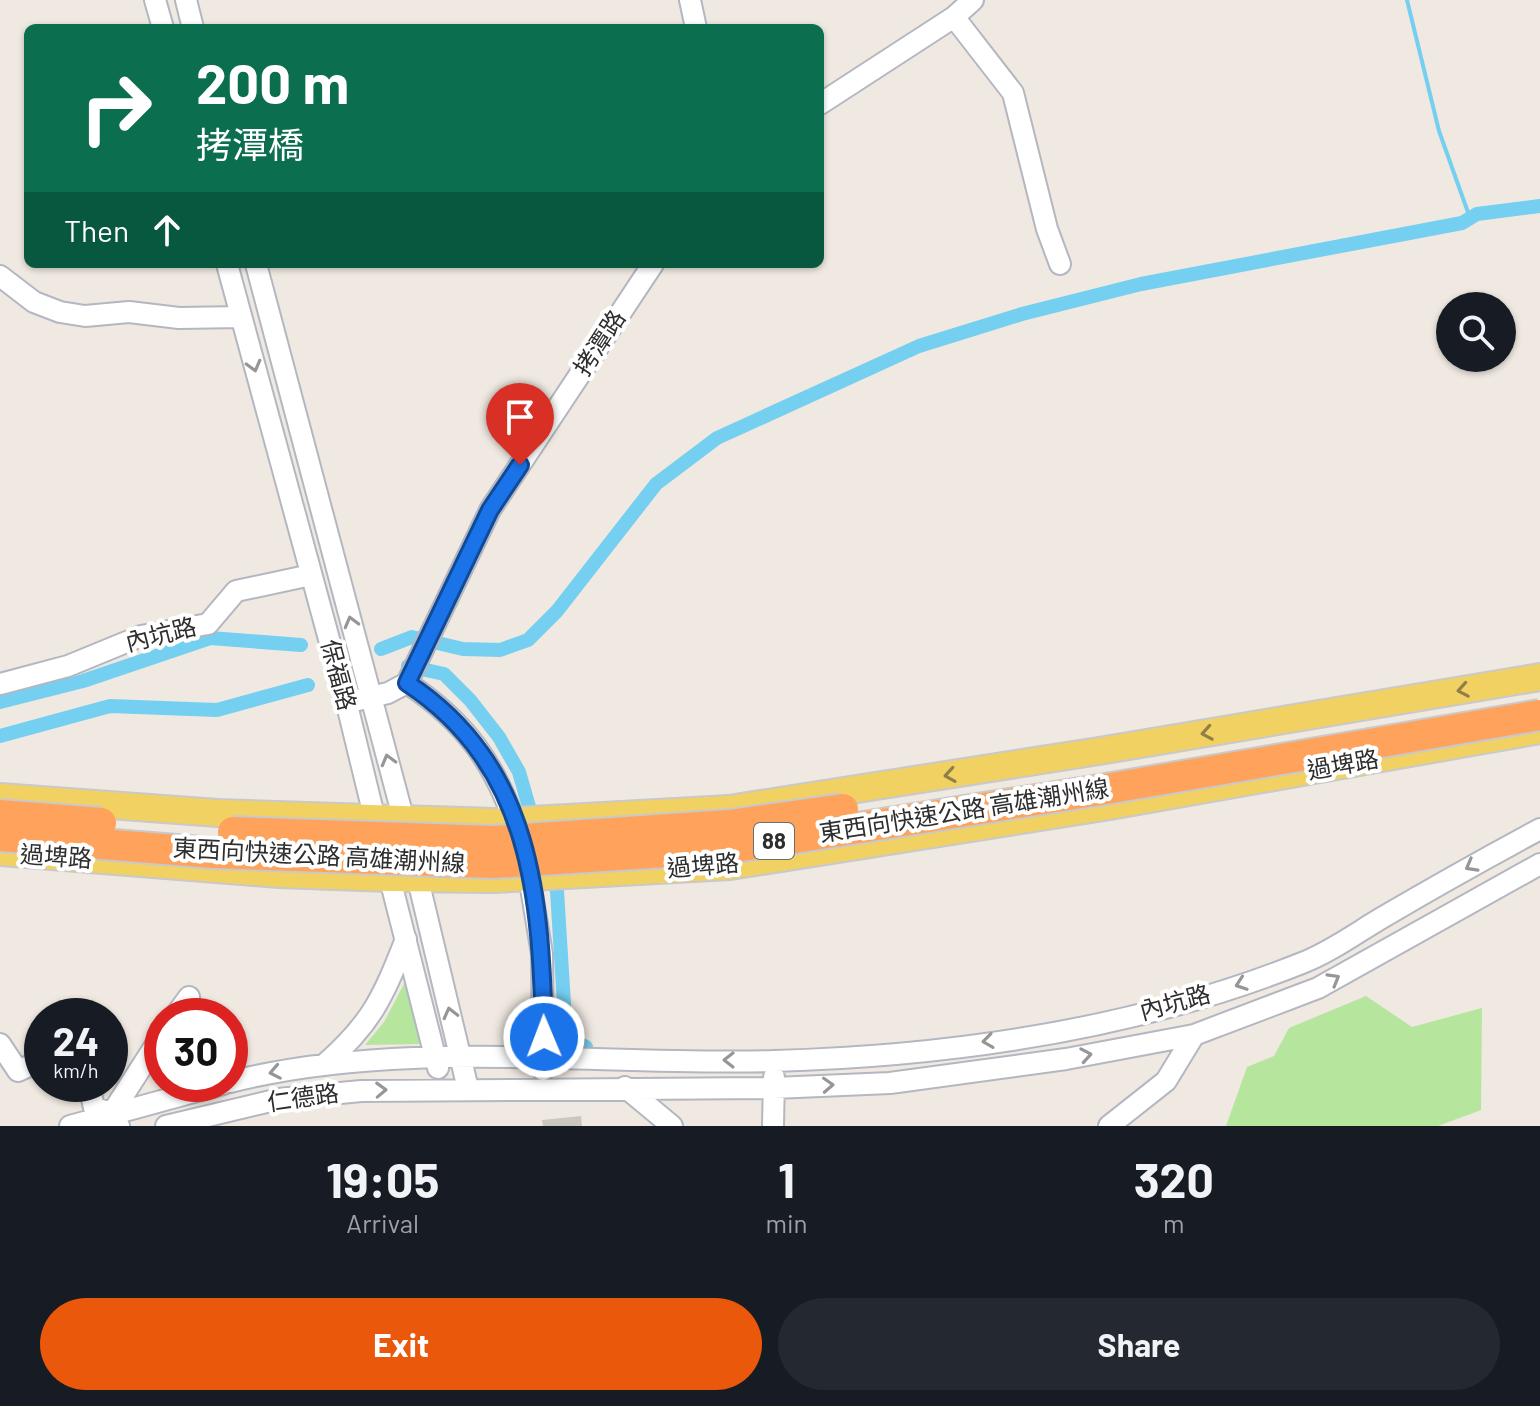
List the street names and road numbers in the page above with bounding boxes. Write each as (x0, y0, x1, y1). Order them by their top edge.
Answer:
street label: 拷潭路 (567, 304, 631, 380)
street label: 內坑路 (122, 611, 199, 656)
street label: 保福路 (316, 636, 363, 713)
street label: 過埤路 (1305, 743, 1381, 784)
street label: 東西向快速公路 高雄潮州線 (817, 772, 1111, 847)
road number: 88 (754, 823, 794, 859)
street label: 東西向快速公路 高雄潮州線 (172, 832, 466, 877)
street label: 過埤路 (19, 839, 93, 872)
street label: 過埤路 (666, 847, 740, 882)
street label: 內坑路 (1136, 978, 1213, 1025)
street label: 仁德路 (265, 1077, 340, 1116)

